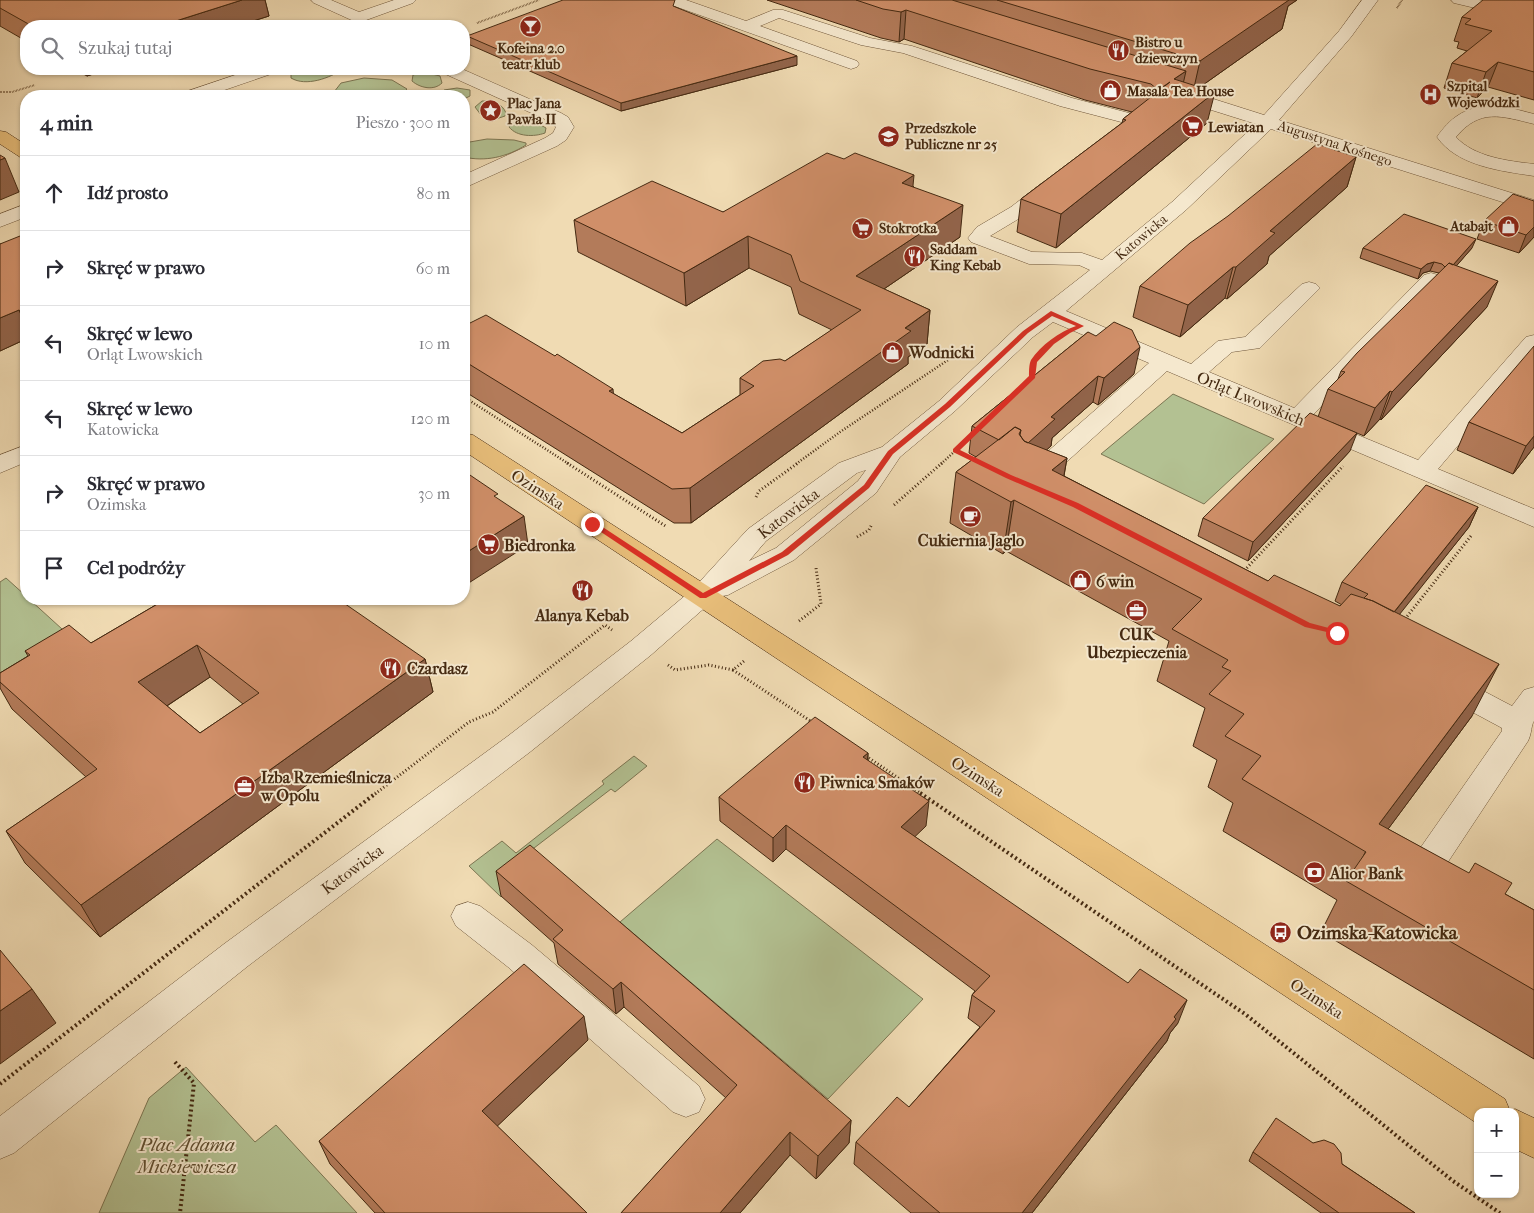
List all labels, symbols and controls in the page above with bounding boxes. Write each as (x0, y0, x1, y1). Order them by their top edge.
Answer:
bar icon: Kofeina 2.0 teatr klub (519, 14, 543, 38)
search box (20, 20, 470, 75)
icon: search (38, 34, 66, 62)
place label: Bistro u dziewczyn (1135, 34, 1199, 67)
text: Szukaj tutaj (78, 37, 172, 59)
restaurant icon: Bistro u dziewczyn (1107, 38, 1131, 62)
place label: Kofeina 2.0 teatr klub (497, 40, 565, 73)
place label: Szpital Wojewódzki (1446, 78, 1520, 111)
shop icon: Masala Tea House (1099, 79, 1123, 103)
hospital icon: Szpital Wojewódzki (1419, 82, 1443, 106)
place label: Masala Tea House (1126, 83, 1234, 100)
place label: Plac Jana Pawła II (507, 95, 562, 128)
place icon: Plac Jana Pawła II (479, 99, 503, 123)
text: 4 min (40, 111, 93, 135)
text: Pieszo · 300 m (356, 113, 450, 132)
supermarket icon: Lewiatan (1180, 115, 1204, 139)
street label: Augustyna Kośnego (1274, 117, 1394, 170)
place label: Lewiatan (1208, 119, 1265, 136)
place label: Przedszkole Publiczne nr 25 (905, 120, 997, 153)
school or university icon: Przedszkole Publiczne nr 25 (877, 124, 901, 148)
icon: ahead (40, 179, 68, 207)
text: Idź prosto (87, 182, 168, 204)
text: 80 m (416, 184, 450, 203)
street label: Katowicka (1112, 210, 1171, 264)
shop icon: Atabajt (1497, 214, 1521, 238)
supermarket icon: Stokrotka (851, 216, 875, 240)
place label: Atabajt (1449, 218, 1494, 235)
place label: Stokrotka (879, 220, 938, 237)
place label: Saddam King Kebab (930, 241, 1002, 274)
restaurant icon: Saddam King Kebab (902, 245, 926, 269)
icon: right (40, 254, 68, 282)
text: Skręć w prawo (87, 257, 205, 279)
text: 60 m (416, 259, 450, 278)
text: Skręć w lewo (87, 323, 193, 345)
icon: left (40, 329, 68, 357)
text: 10 m (419, 334, 450, 353)
shop icon: Wodnicki (881, 340, 905, 364)
place label: Wodnicki (908, 343, 975, 362)
text: Orląt Lwowskich (87, 345, 203, 364)
street label: Orląt Lwowskich (1194, 367, 1308, 430)
text: Skręć w lewo (87, 398, 193, 420)
icon: left (40, 404, 68, 432)
text: 120 m (411, 409, 450, 428)
text: Katowicka (87, 420, 159, 439)
street label: Ozimska (508, 465, 568, 514)
text: Skręć w prawo (87, 473, 205, 495)
icon: right (40, 479, 68, 507)
text: 30 m (418, 484, 450, 503)
street label: Katowicka (754, 484, 823, 543)
text: Ozimska (87, 495, 146, 514)
cafe icon: Cukiernia Jaglo (959, 504, 983, 528)
route end (581, 513, 604, 536)
place label: Cukiernia Jaglo (918, 531, 1024, 551)
supermarket icon: Biedronka (476, 533, 500, 557)
place label: Biedronka (504, 536, 576, 555)
icon: arrive (40, 554, 68, 582)
text: Cel podróży (87, 557, 185, 579)
shop icon: 6 win (1068, 569, 1092, 593)
place label: 6 win (1096, 572, 1135, 591)
restaurant icon: Alanya Kebab (570, 579, 594, 603)
office icon: CUK Ubezpieczenia (1125, 598, 1149, 622)
place label: Alanya Kebab (534, 606, 629, 626)
route start (1326, 622, 1349, 645)
place label: CUK Ubezpieczenia (1086, 625, 1188, 663)
restaurant icon: Czardasz (379, 656, 403, 680)
place label: Czardasz (407, 659, 469, 678)
street label: Ozimska (948, 752, 1008, 801)
place label: Izba Rzemieślnicza w Opolu (260, 768, 392, 806)
restaurant icon: Piwnica Smaków (792, 770, 816, 794)
place label: Piwnica Smaków (820, 773, 936, 792)
office icon: Izba Rzemieślnicza w Opolu (233, 774, 257, 798)
street label: Katowicka (318, 840, 387, 898)
bank icon: Alior Bank (1302, 861, 1326, 885)
place label: Alior Bank (1329, 864, 1404, 883)
bus stop icon: Ozimska-Katowicka (1269, 920, 1293, 944)
place label: Ozimska-Katowicka (1297, 922, 1459, 944)
street label: Ozimska (1287, 974, 1347, 1023)
map controls (1474, 1108, 1519, 1198)
button: + (1474, 1108, 1519, 1153)
park label: Plac Adama Mickiewicza (136, 1134, 236, 1178)
button: − (1474, 1153, 1519, 1198)

